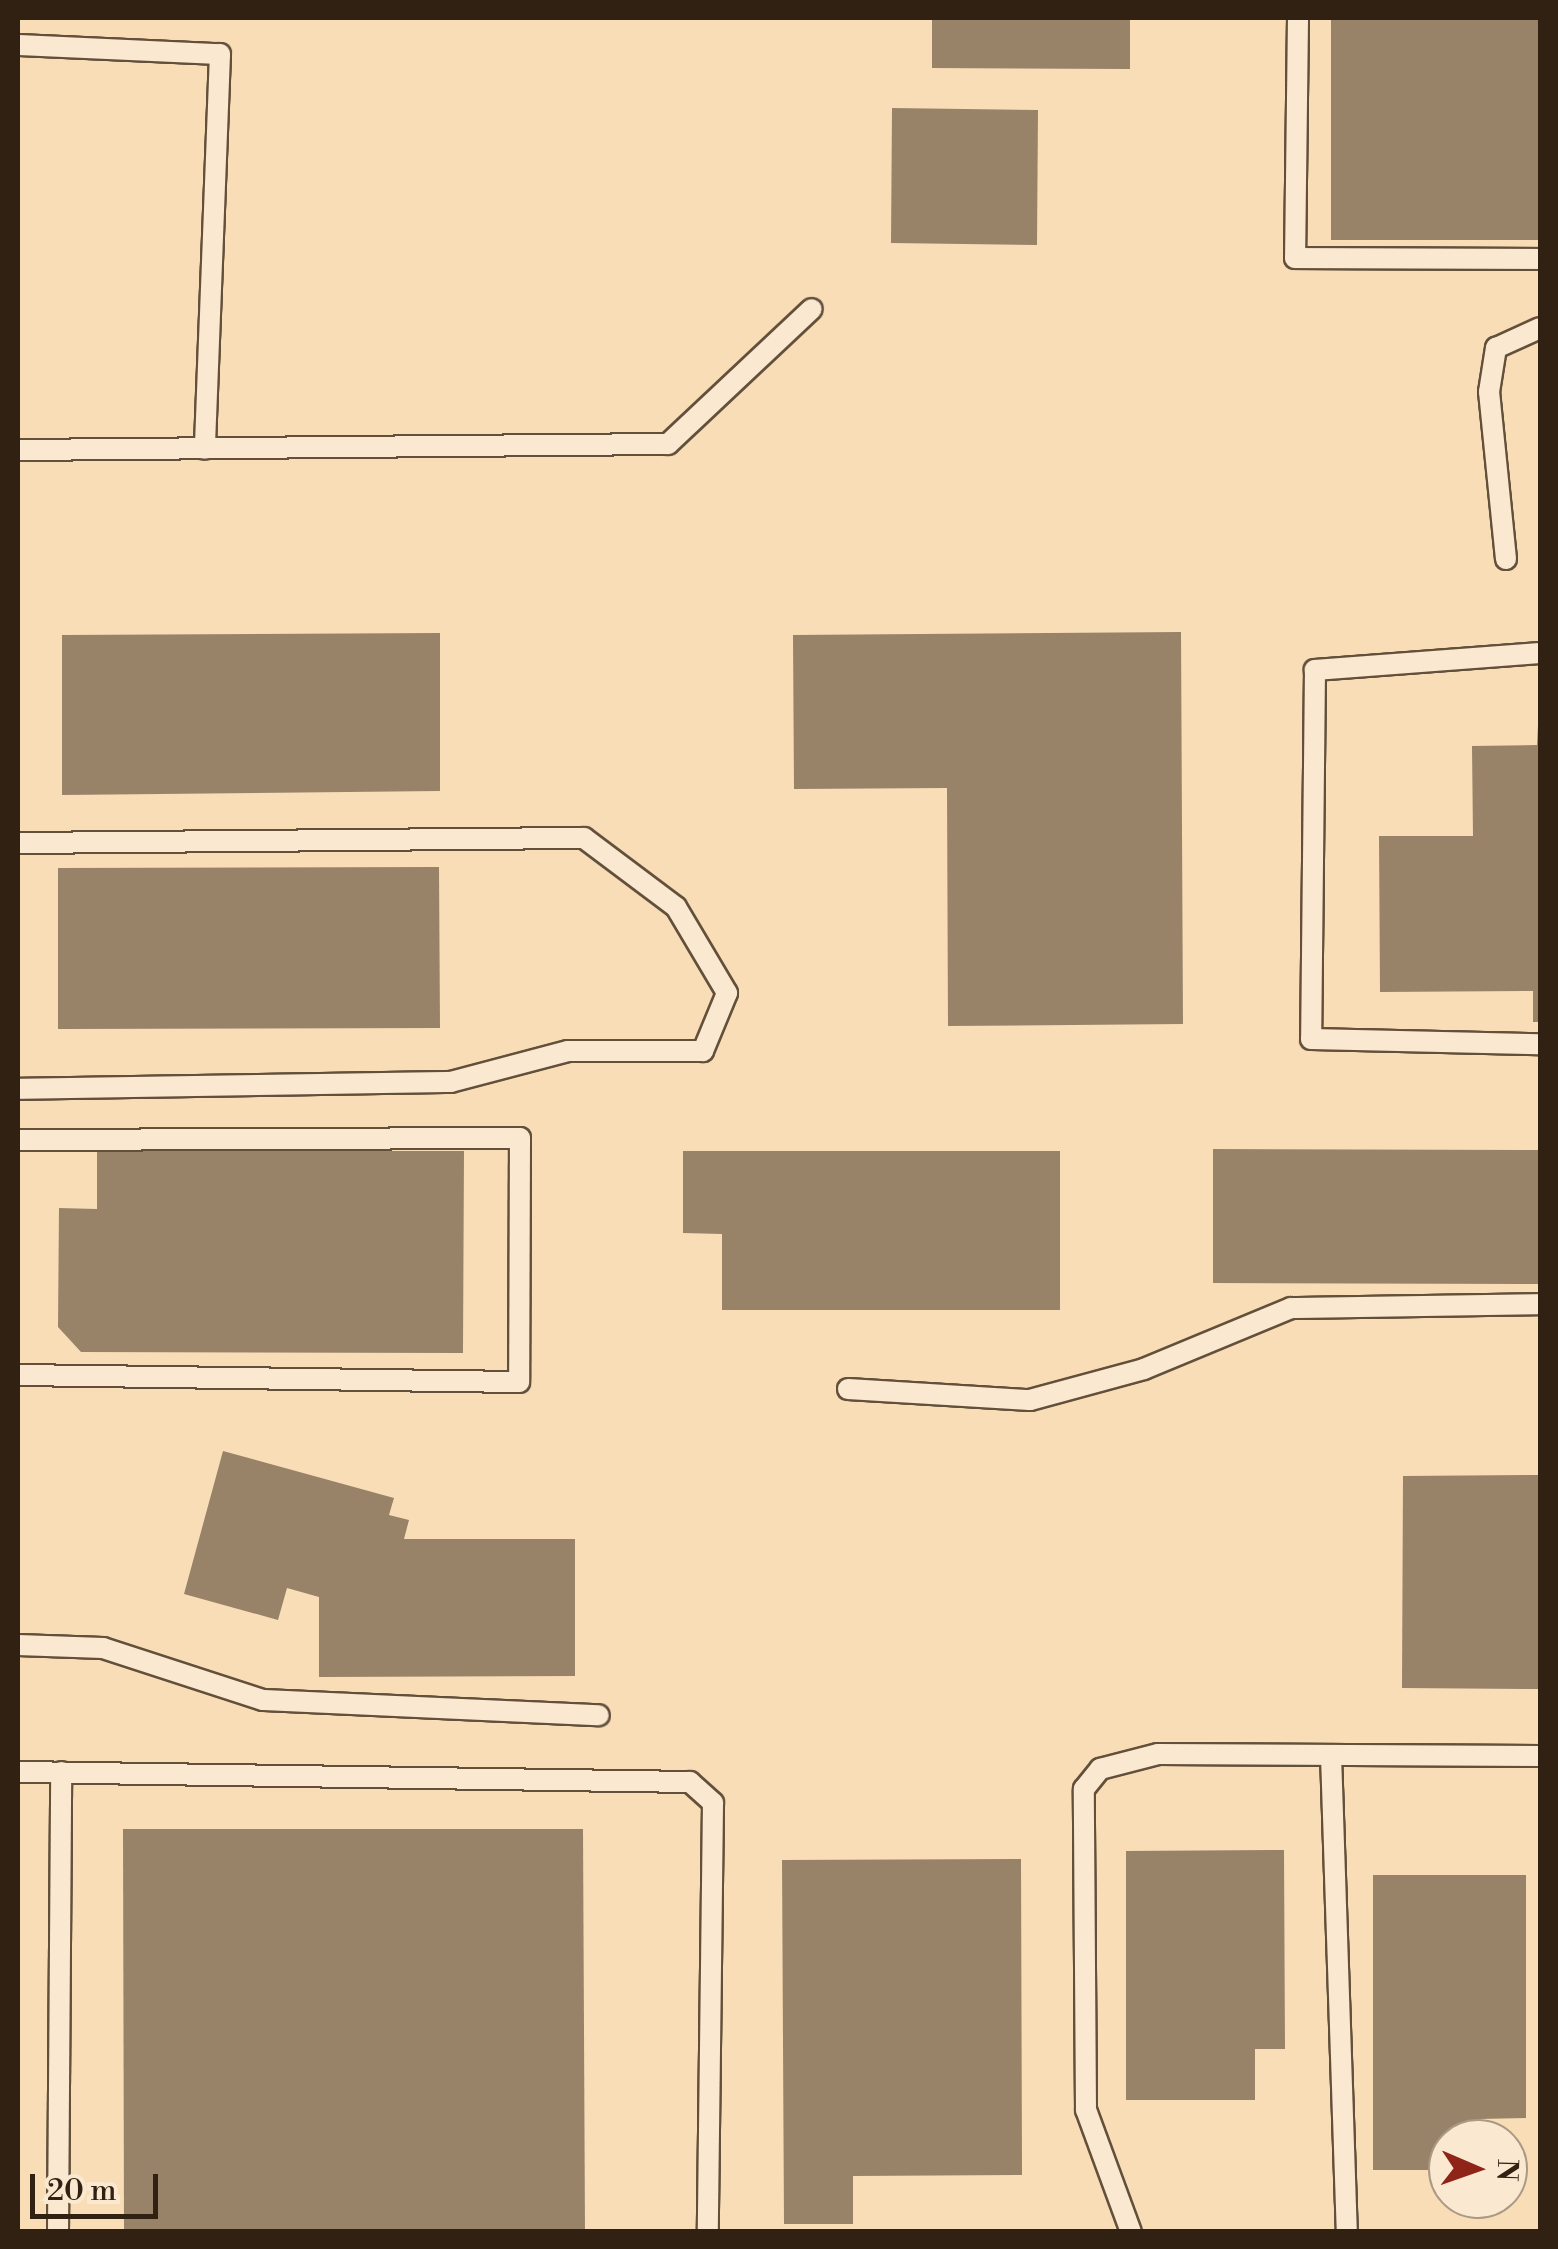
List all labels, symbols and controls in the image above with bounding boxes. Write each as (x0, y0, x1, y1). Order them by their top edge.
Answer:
north arrow (1428, 2119, 1528, 2219)
scale bar (35, 2154, 162, 2216)
text: N (1489, 2158, 1524, 2182)
text: 20 m (47, 2172, 116, 2210)

